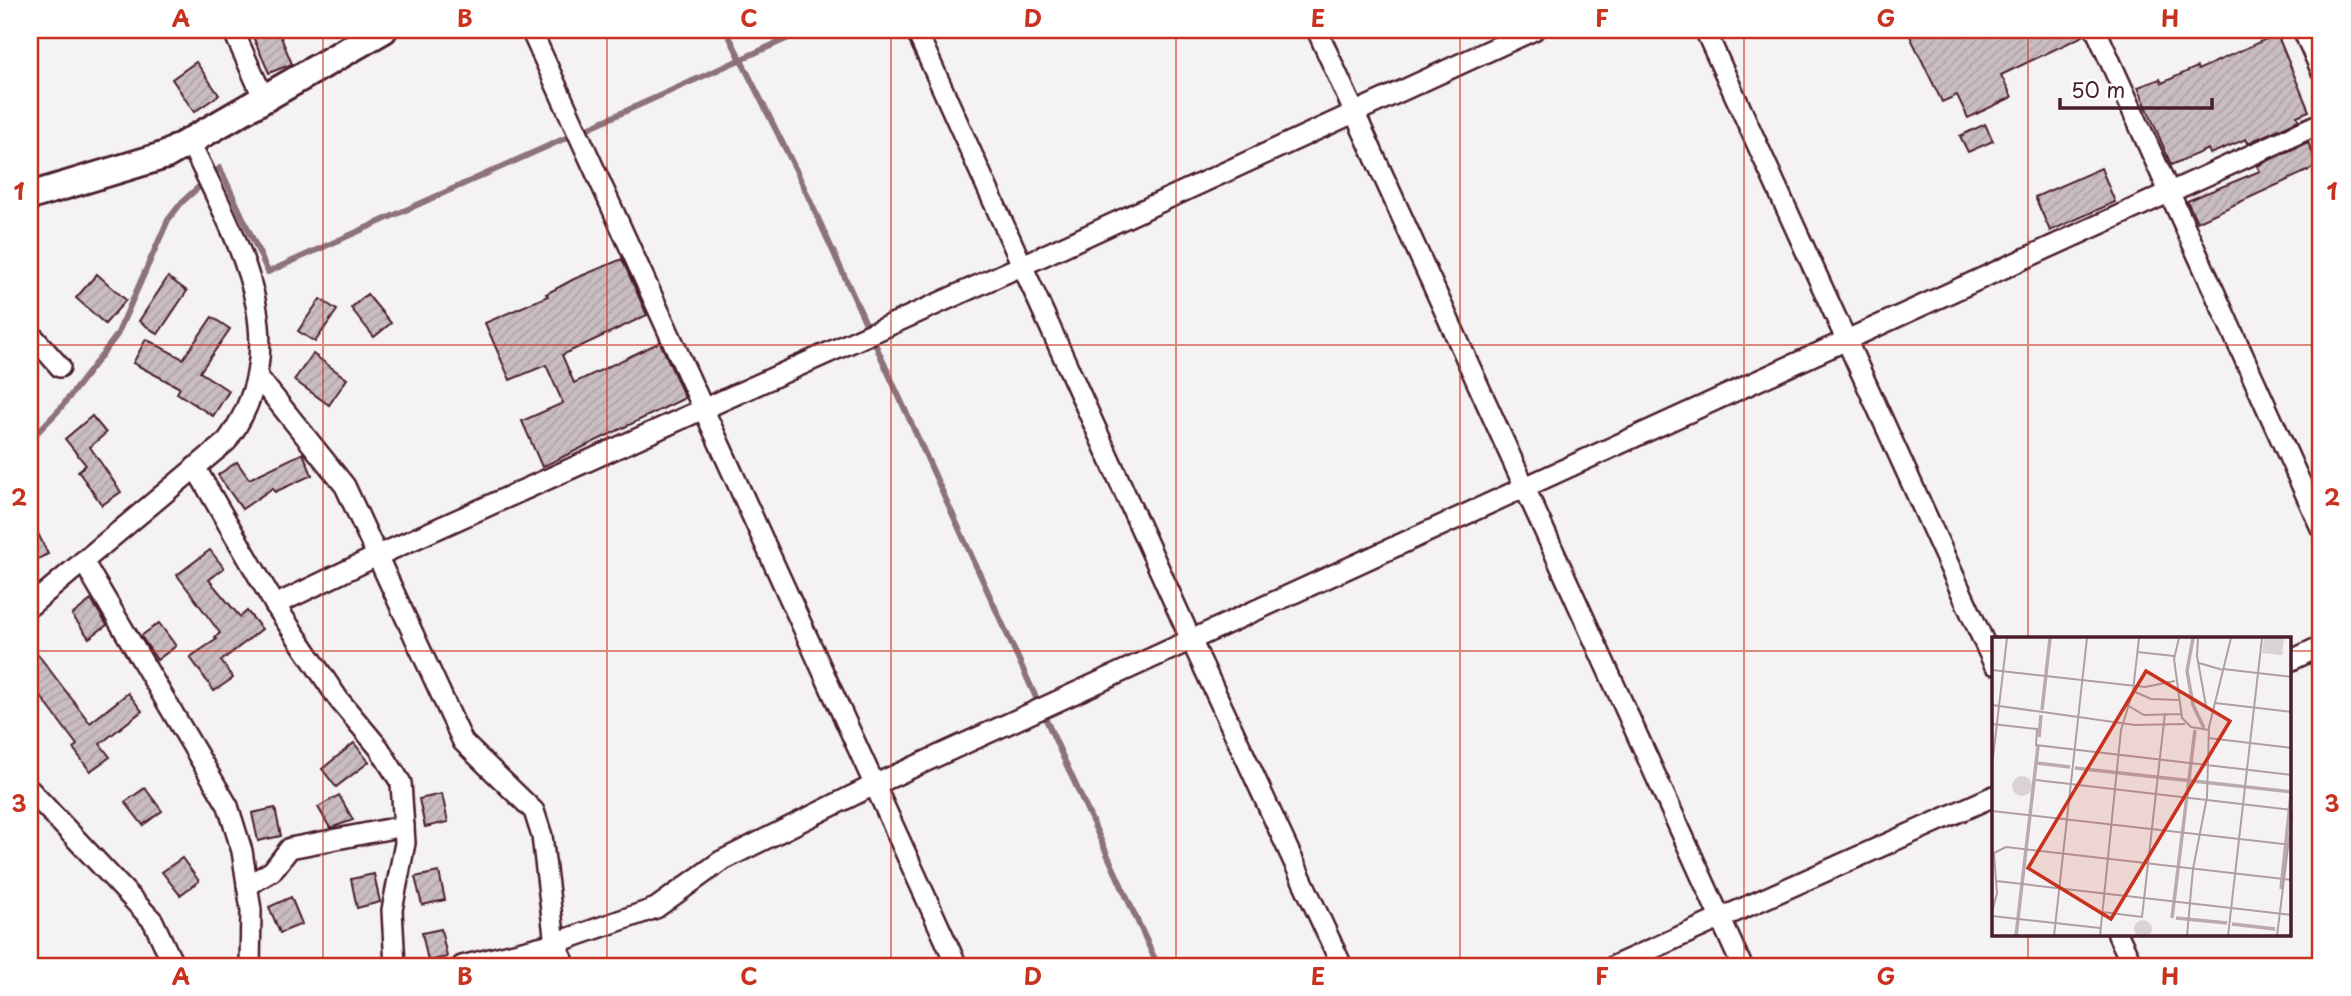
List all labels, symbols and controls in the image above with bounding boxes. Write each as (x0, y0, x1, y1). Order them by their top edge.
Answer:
text: A (172, 0, 190, 35)
text: B (457, 0, 473, 35)
text: C (740, 0, 758, 35)
text: D (1024, 0, 1042, 35)
text: E (1311, 0, 1325, 35)
text: F (1595, 0, 1609, 35)
text: G (1877, 0, 1895, 35)
text: H (2161, 0, 2179, 35)
scale bar (2060, 66, 2213, 110)
text: 50 m (2071, 73, 2125, 105)
text: 1 (14, 173, 25, 208)
text: 1 (2327, 173, 2338, 208)
text: 2 (11, 479, 27, 514)
text: 2 (2324, 479, 2340, 514)
inset map (1992, 637, 2292, 936)
text: 3 (11, 785, 27, 820)
text: 3 (2324, 785, 2340, 820)
text: A (172, 958, 190, 993)
text: B (457, 958, 473, 993)
text: C (740, 958, 758, 993)
text: D (1024, 958, 1042, 993)
text: E (1311, 958, 1325, 993)
text: F (1595, 958, 1609, 993)
text: G (1877, 958, 1895, 993)
text: H (2161, 958, 2179, 993)

